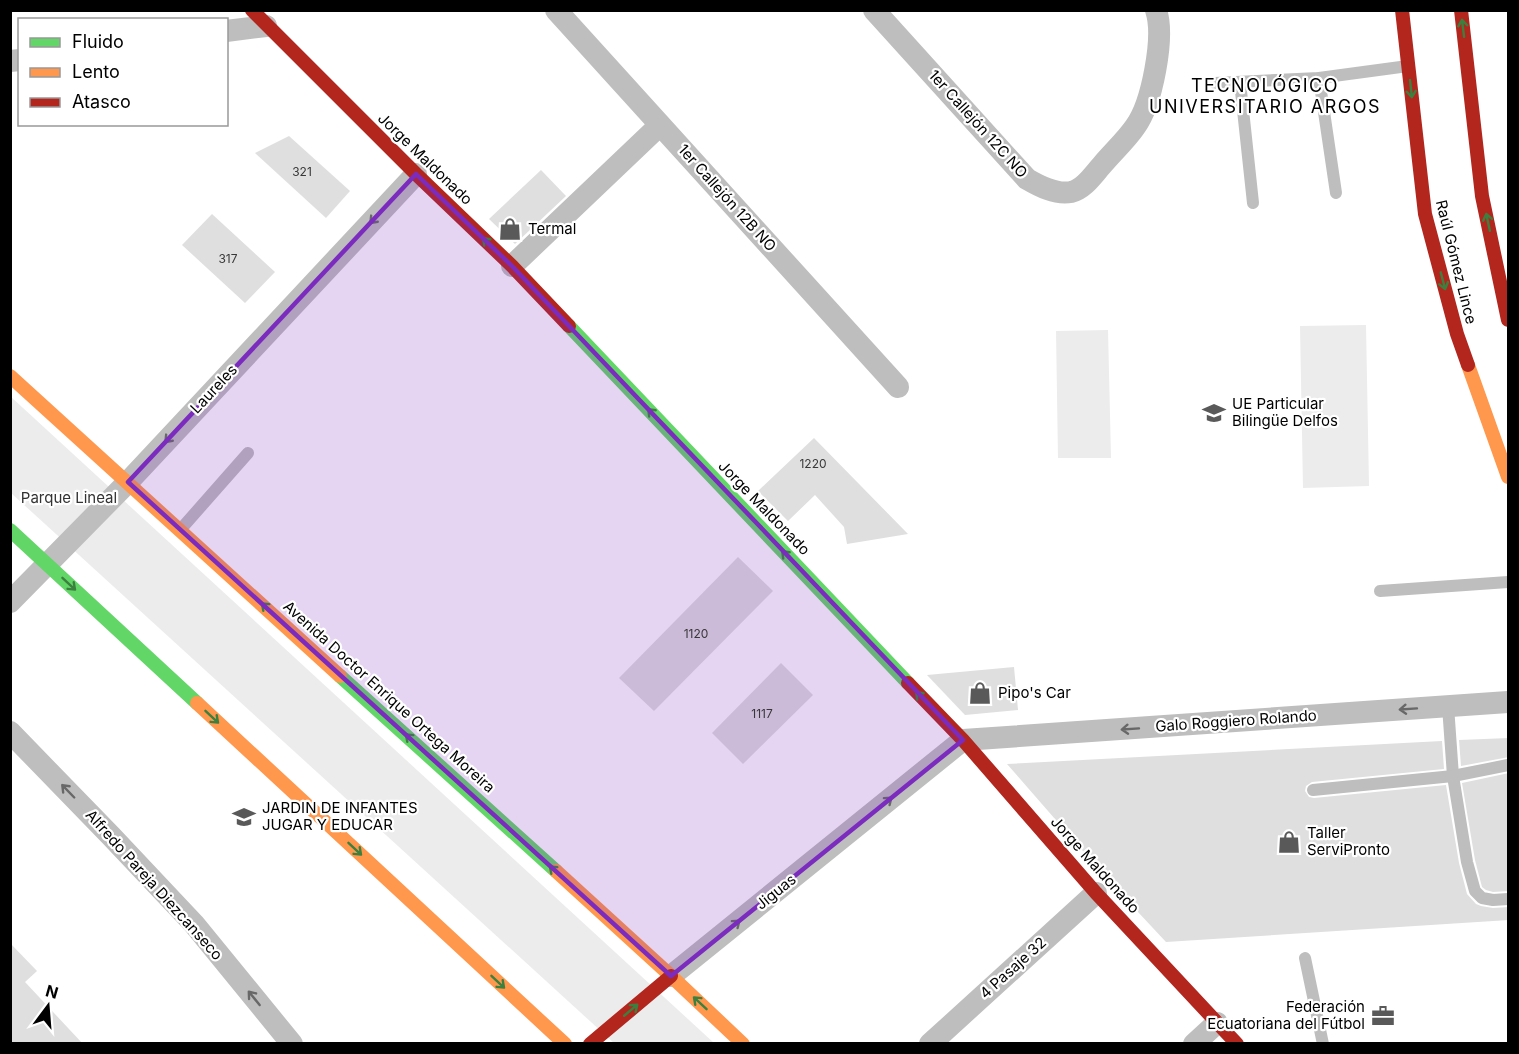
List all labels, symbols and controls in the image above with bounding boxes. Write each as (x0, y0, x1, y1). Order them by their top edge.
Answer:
legend (18, 18, 228, 126)
one-way arrow (1457, 19, 1468, 39)
text: Fluido (72, 31, 124, 52)
text: Lento (72, 61, 120, 82)
street label: 1er Callejón 12C NO (925, 66, 1032, 182)
district label: TECNOLÓGICO UNIVERSITARIO ARGOS (1149, 74, 1381, 117)
one-way arrow (1406, 79, 1417, 99)
text: Atasco (72, 91, 131, 112)
street label: Jorge Maldonado (374, 109, 477, 209)
street label: 1er Callejón 12B NO (674, 140, 781, 255)
house number: 321 (292, 164, 312, 179)
street label: Raúl Gómez Lince (1432, 198, 1481, 326)
one-way arrow (368, 209, 383, 224)
one-way arrow (1481, 212, 1493, 231)
shop icon: Termal (497, 216, 523, 242)
place label: Termal (528, 219, 576, 238)
one-way arrow (482, 237, 497, 252)
house number: 317 (218, 251, 238, 266)
one-way arrow (1438, 272, 1449, 291)
street label: Laureles (186, 360, 241, 417)
place label: UE Particular Bilingüe Delfos (1232, 394, 1338, 430)
school or university icon: UE Particular Bilingüe Delfos (1201, 400, 1227, 426)
one-way arrow (647, 408, 661, 423)
one-way arrow (163, 428, 178, 443)
street label: Jorge Maldonado (714, 456, 814, 559)
house number: 1220 (799, 456, 827, 471)
park label: Parque Lineal (21, 488, 117, 507)
one-way arrow (781, 549, 795, 564)
one-way arrow (61, 577, 76, 591)
street label: Avenida Doctor Enrique Ortega Moreira (280, 597, 499, 797)
one-way arrow (261, 602, 276, 616)
house number: 1120 (684, 626, 708, 641)
shop icon: Pipo's Car (967, 680, 993, 706)
place label: Pipo's Car (998, 683, 1071, 702)
one-way arrow (916, 691, 930, 706)
one-way arrow (1399, 704, 1419, 715)
street label: Galo Roggiero Rolando (1155, 705, 1317, 736)
house number: 1117 (751, 706, 773, 721)
one-way arrow (204, 710, 219, 724)
one-way arrow (1120, 723, 1140, 734)
one-way arrow (405, 733, 420, 747)
one-way arrow (61, 783, 75, 798)
one-way arrow (877, 797, 893, 810)
place label: JARDIN DE INFANTES JUGAR Y EDUCAR (262, 798, 418, 834)
school or university icon: JARDIN DE INFANTES JUGAR Y EDUCAR (231, 804, 257, 830)
street label: Alfredo Pareja Diezcanseco (82, 806, 227, 964)
street label: Jorge Maldonado (1047, 812, 1144, 917)
place label: Taller ServiPronto (1307, 823, 1390, 859)
shop icon: Taller ServiPronto (1276, 829, 1302, 855)
one-way arrow (347, 842, 362, 856)
one-way arrow (549, 865, 564, 879)
street label: Jiguas (752, 870, 800, 914)
one-way arrow (725, 919, 740, 933)
street label: 4 Pasaje 32 (975, 933, 1050, 1003)
one-way arrow (490, 975, 505, 989)
north arrow (18, 976, 78, 1036)
text: N (44, 980, 61, 1003)
one-way arrow (248, 990, 261, 1006)
one-way arrow (693, 996, 708, 1011)
place label: Federación Ecuatoriana del Fútbol (1207, 997, 1365, 1033)
one-way arrow (623, 1003, 639, 1016)
office icon: Federación Ecuatoriana del Fútbol (1370, 1003, 1396, 1029)

